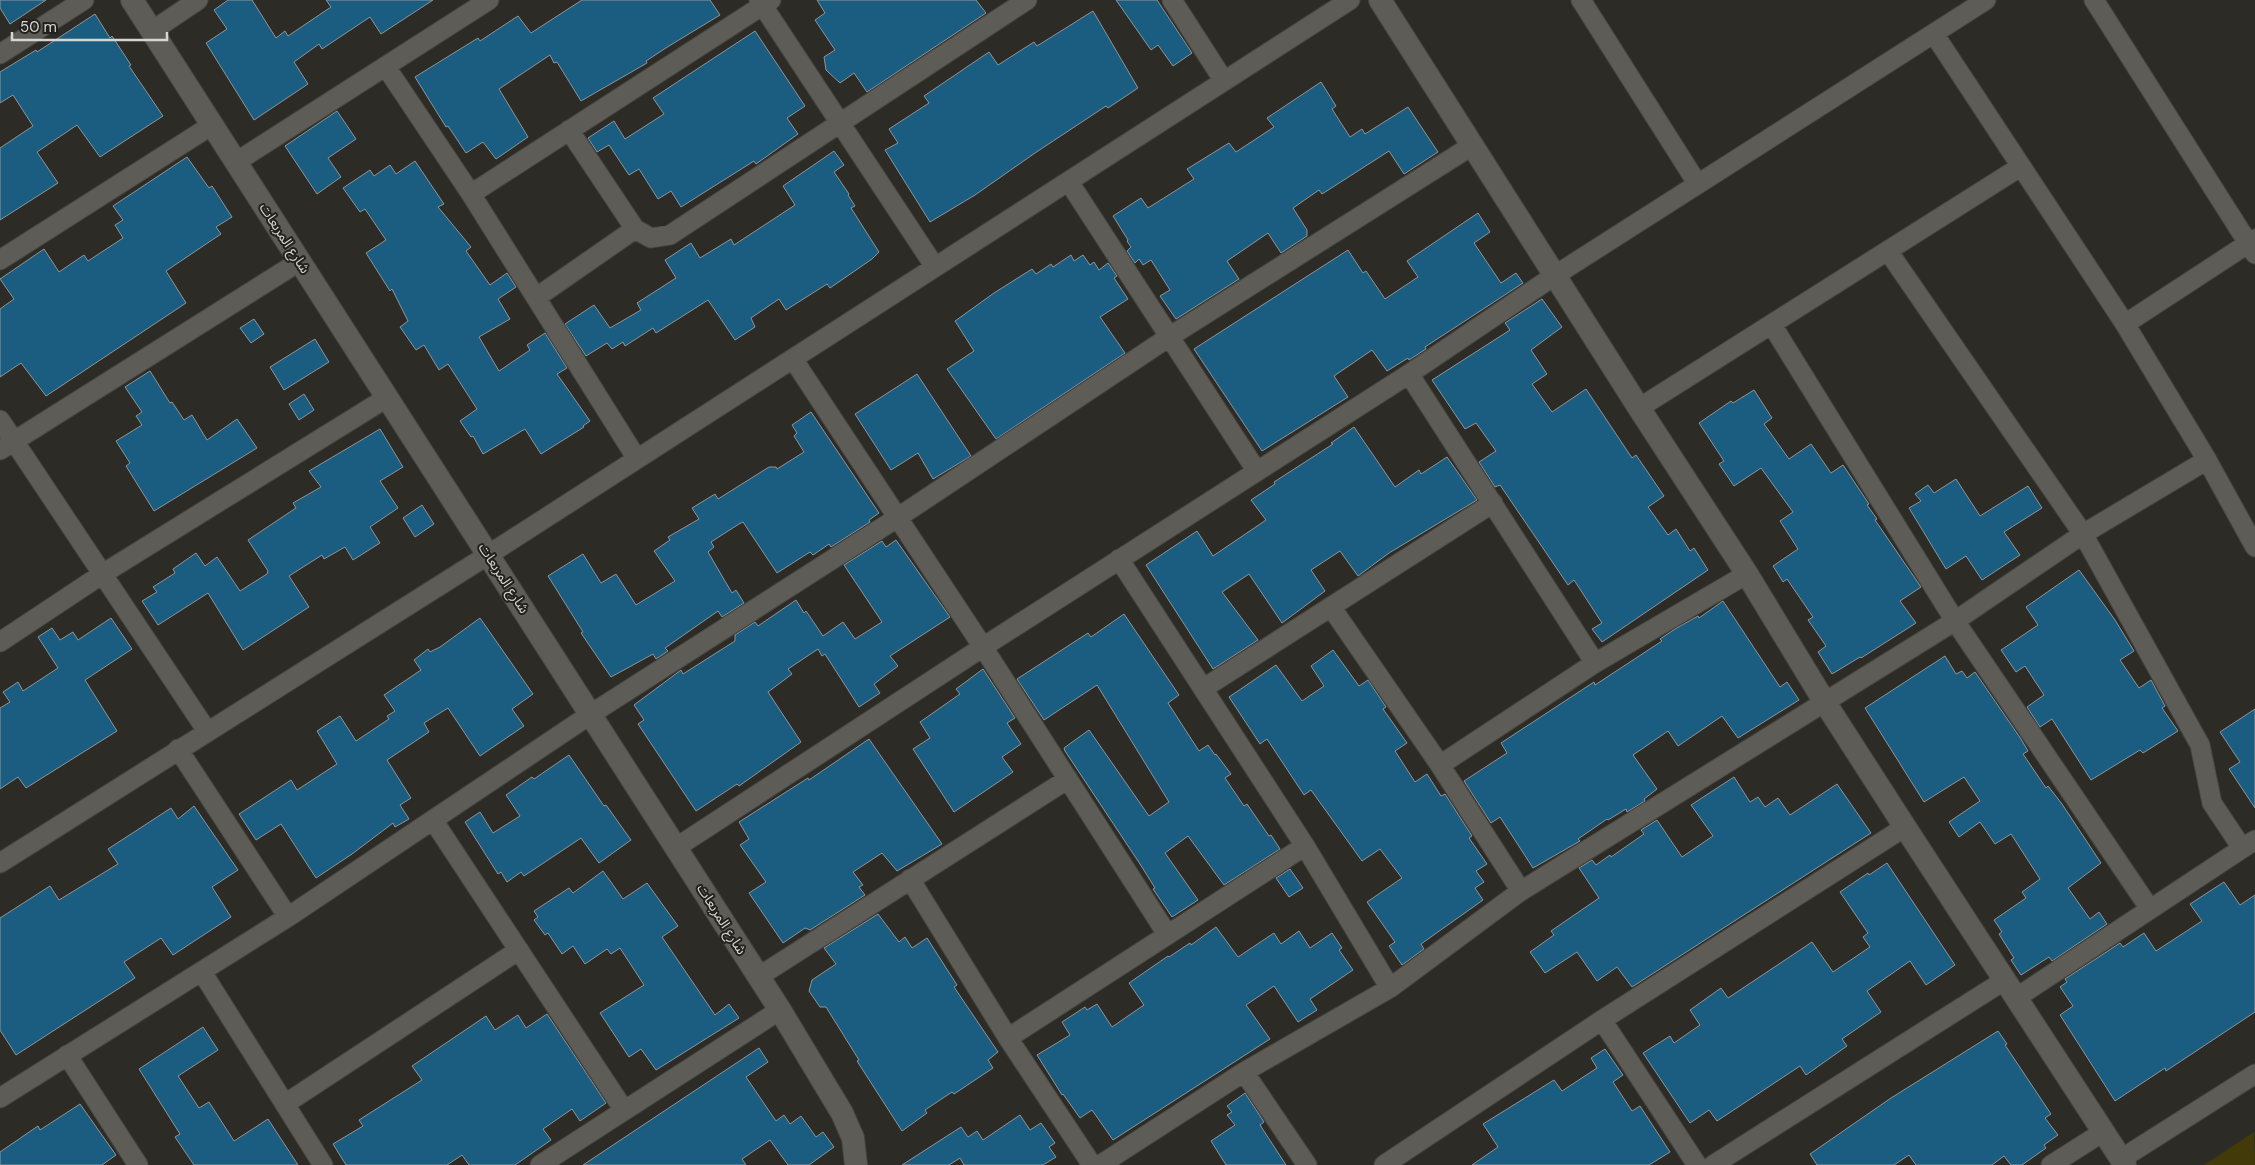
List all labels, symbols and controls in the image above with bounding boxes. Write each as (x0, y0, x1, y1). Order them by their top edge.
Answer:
scale bar (12, 10, 168, 42)
text: 50 m (20, 17, 57, 37)
street label: شارع المربعات (254, 199, 314, 278)
street label: شارع المربعات (473, 539, 533, 618)
street label: شارع المربعات (691, 880, 751, 959)

